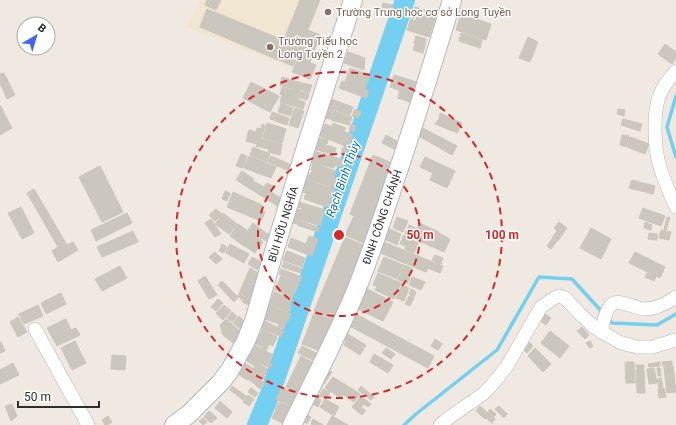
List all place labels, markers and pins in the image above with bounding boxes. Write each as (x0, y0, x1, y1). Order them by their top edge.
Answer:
place label: Trường Trung học cơ sở Long Tuyền (336, 6, 511, 19)
marker: Trường Trung học cơ sở Long Tuyền (323, 7, 333, 17)
place label: Trường Tiểu học Long Tuyền 2 (278, 35, 358, 61)
marker: Trường Tiểu học Long Tuyền 2 (265, 42, 275, 52)
centre of rings (332, 228, 346, 242)

